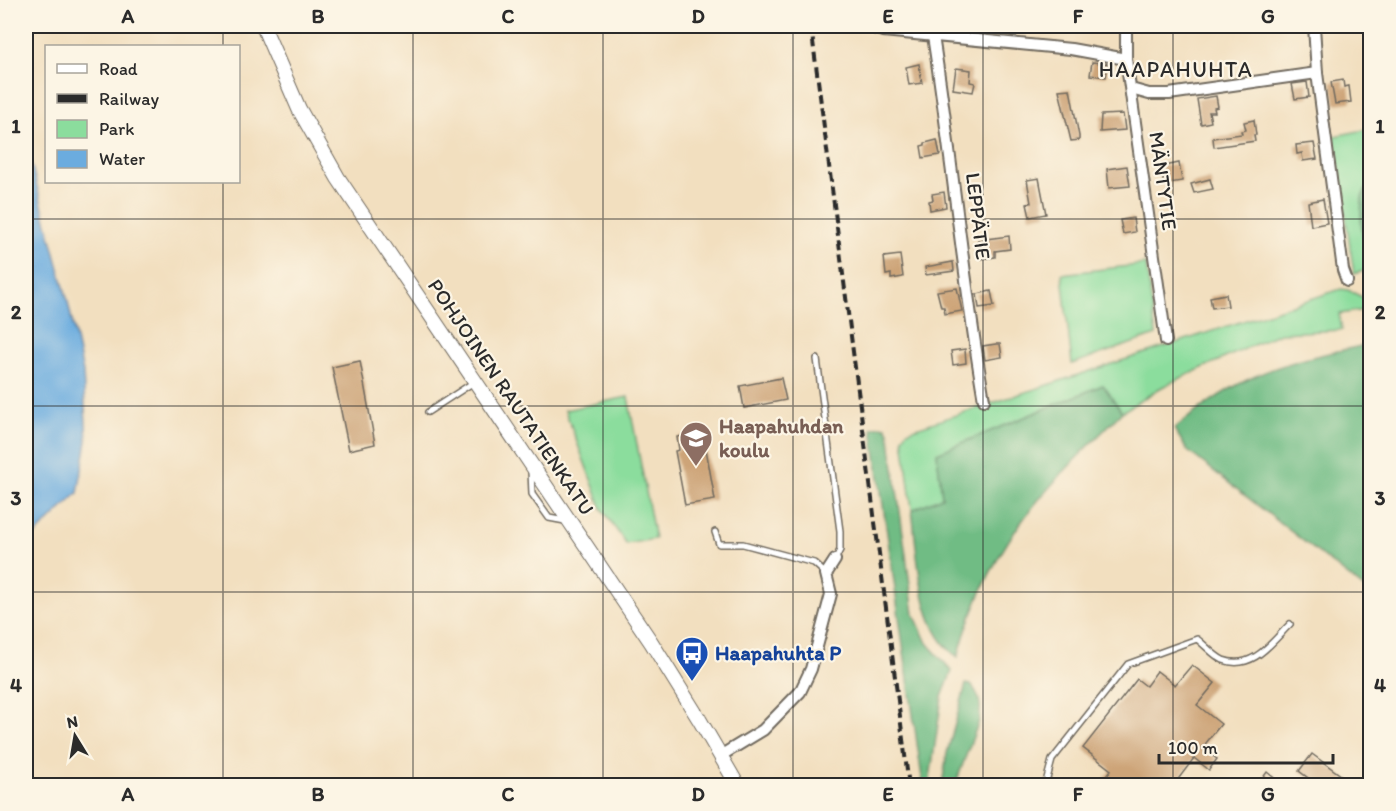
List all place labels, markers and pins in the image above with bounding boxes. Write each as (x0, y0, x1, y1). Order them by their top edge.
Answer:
place label: Haapahuhdan koulu (719, 413, 844, 462)
school or university icon: Haapahuhdan koulu (678, 420, 714, 467)
bus stop icon: Haapahuhta P (674, 635, 710, 682)
place label: Haapahuhta P (715, 640, 841, 666)

